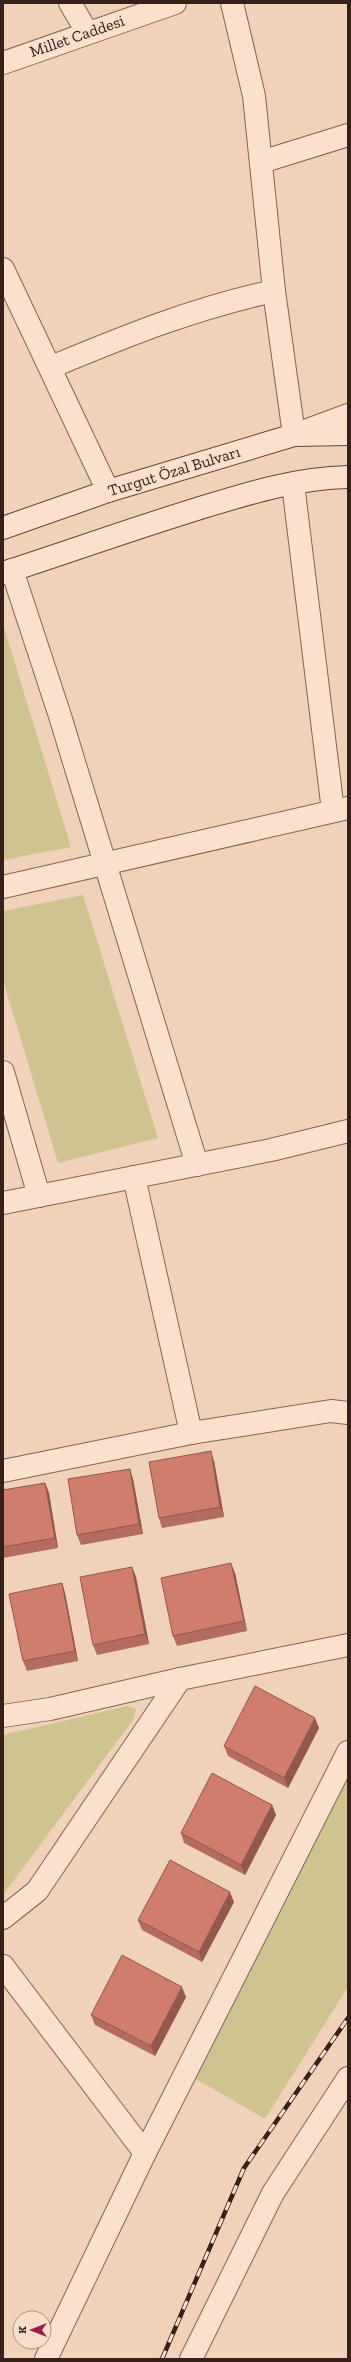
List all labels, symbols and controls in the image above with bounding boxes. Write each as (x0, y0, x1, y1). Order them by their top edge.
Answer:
street label: Millet Caddesi (27, 11, 127, 61)
street label: Turgut Özal Bulvarı (106, 442, 243, 500)
north arrow (12, 2310, 52, 2350)
text: K (16, 2326, 29, 2334)

